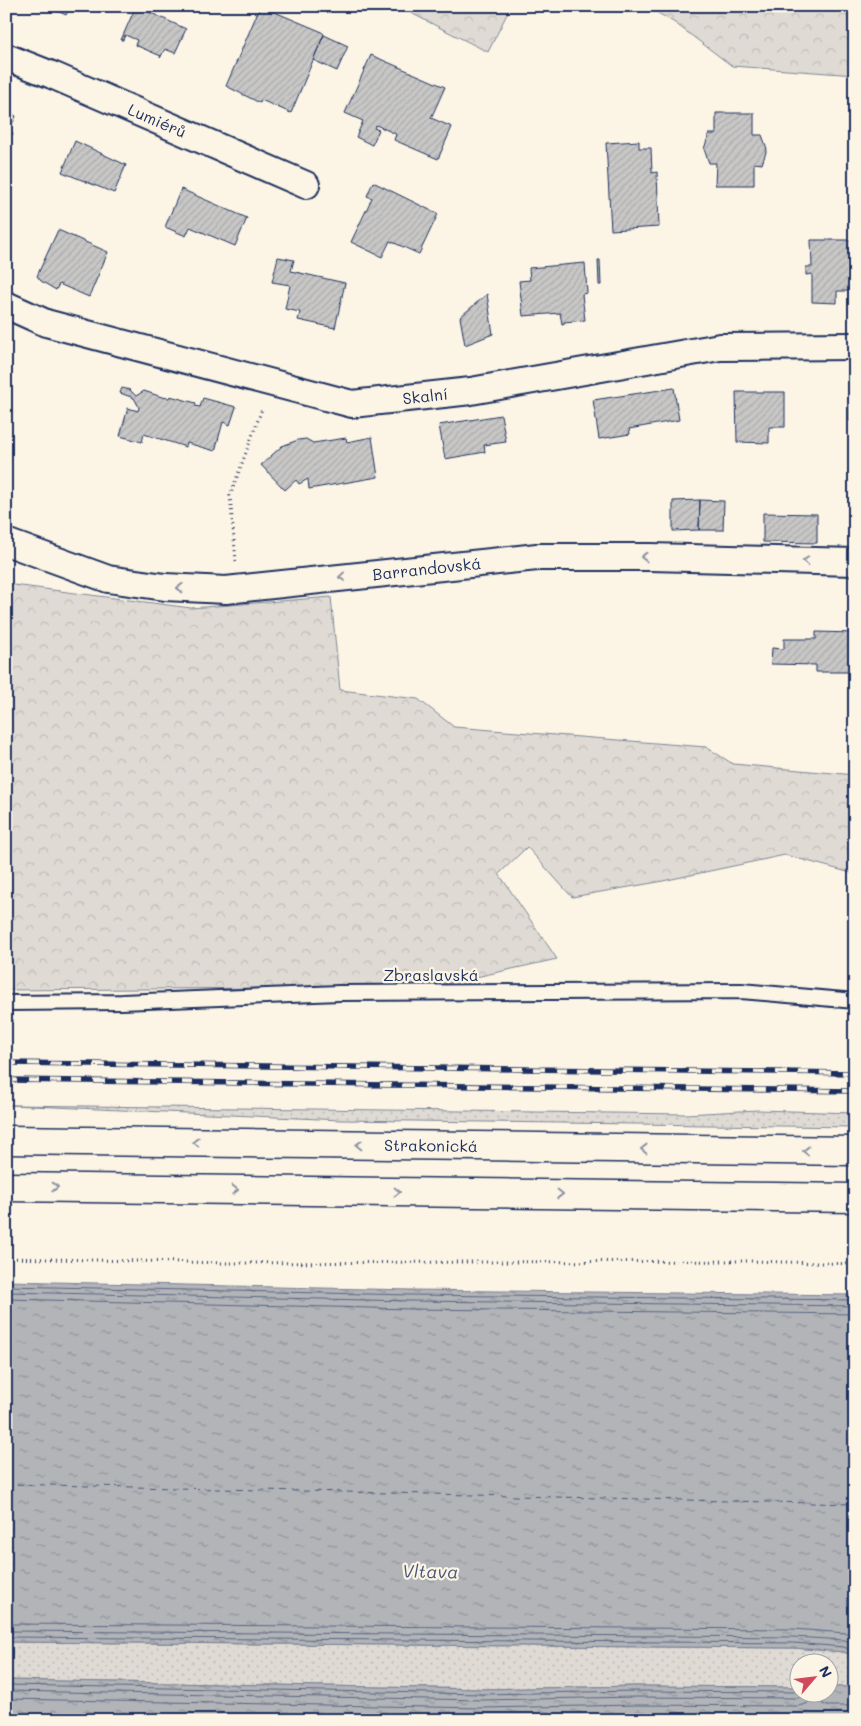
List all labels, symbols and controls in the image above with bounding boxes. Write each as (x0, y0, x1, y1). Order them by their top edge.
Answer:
street label: Lumiérů (125, 98, 190, 142)
street label: Skalní (401, 383, 449, 408)
street label: Barrandovská (371, 552, 482, 584)
one-way arrow (639, 552, 647, 562)
one-way arrow (802, 555, 810, 566)
one-way arrow (338, 571, 346, 582)
one-way arrow (176, 583, 184, 593)
street label: Zbraslavská (383, 964, 479, 985)
street label: Strakonická (384, 1134, 478, 1156)
one-way arrow (192, 1137, 200, 1147)
one-way arrow (354, 1140, 362, 1150)
one-way arrow (639, 1144, 647, 1154)
one-way arrow (802, 1146, 810, 1156)
one-way arrow (52, 1182, 59, 1192)
one-way arrow (232, 1185, 239, 1195)
one-way arrow (394, 1187, 402, 1197)
one-way arrow (556, 1189, 564, 1200)
water label: Vltava (402, 1559, 458, 1583)
north arrow (788, 1654, 838, 1704)
text: N (815, 1663, 837, 1681)

